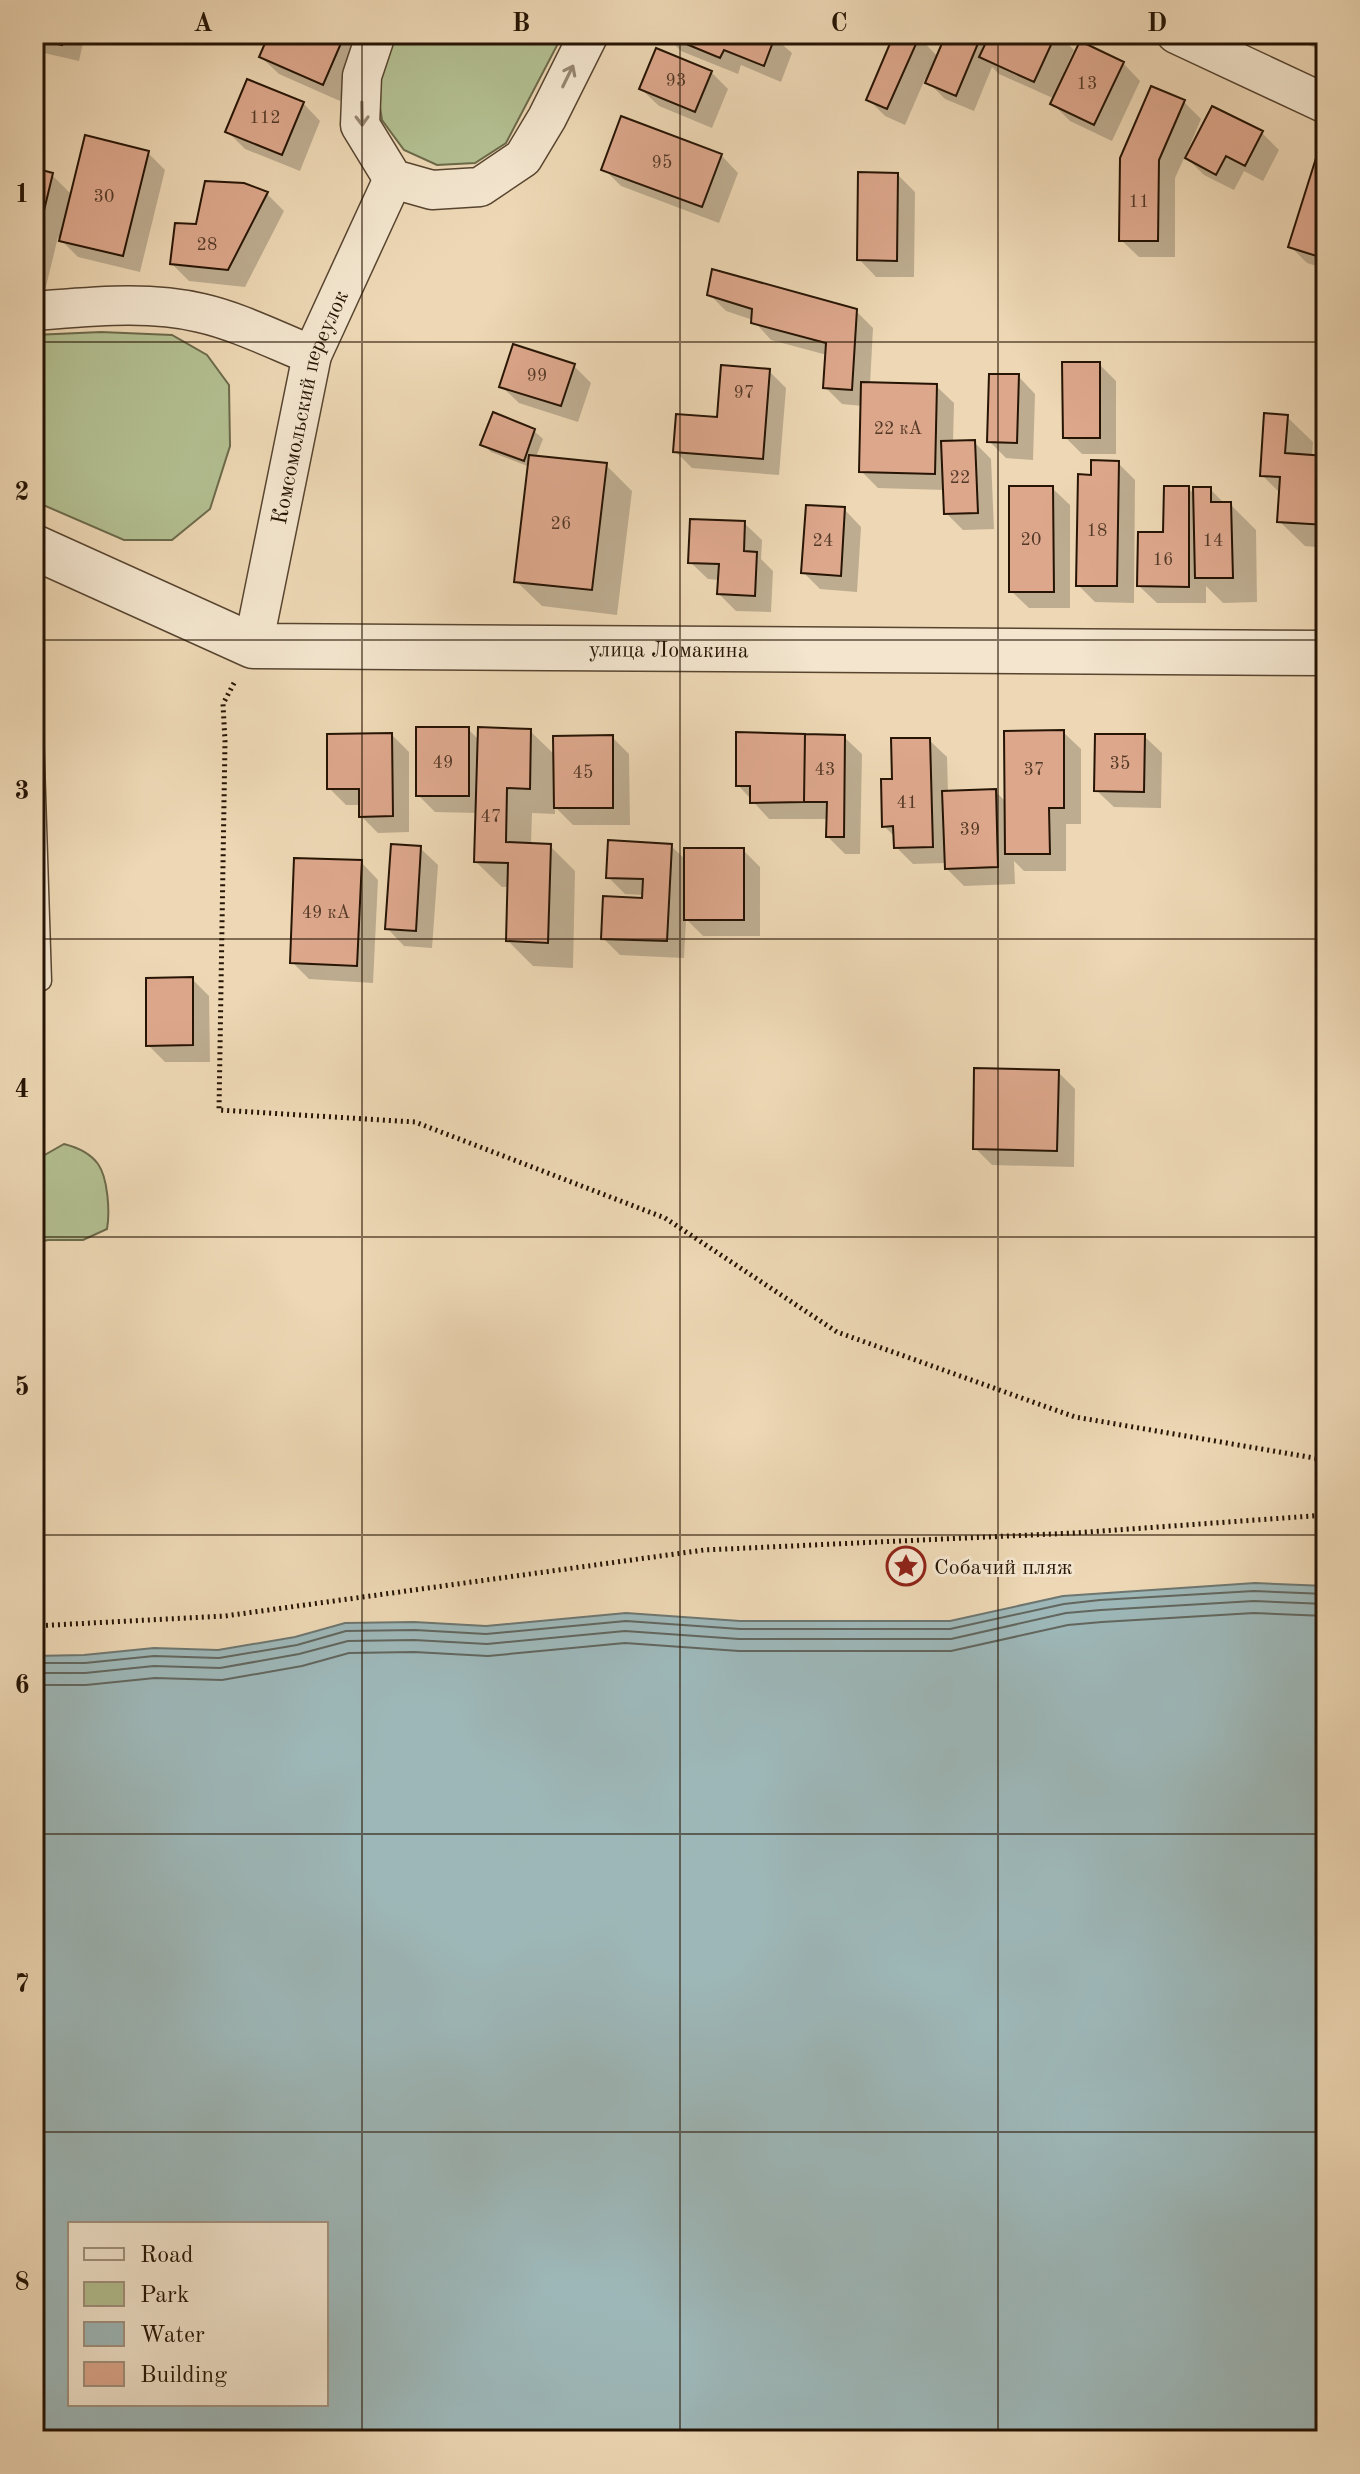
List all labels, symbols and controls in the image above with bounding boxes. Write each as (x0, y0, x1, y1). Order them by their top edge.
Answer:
text: A (193, 11, 213, 37)
text: B (512, 11, 530, 37)
text: C (830, 11, 848, 37)
text: D (1147, 11, 1167, 37)
one-way arrow (561, 64, 576, 88)
house number: 93 (666, 72, 686, 90)
house number: 13 (1077, 75, 1097, 93)
one-way arrow (354, 101, 369, 127)
house number: 112 (249, 109, 281, 127)
house number: 95 (652, 154, 672, 172)
text: 1 (14, 182, 30, 208)
house number: 30 (94, 188, 114, 206)
house number: 11 (1129, 193, 1149, 211)
house number: 28 (197, 236, 217, 254)
street label: Комсомольский переулок (269, 287, 353, 526)
house number: 99 (527, 367, 547, 385)
house number: 97 (734, 384, 754, 402)
house number: 22 кА (874, 420, 923, 438)
house number: 22 (950, 469, 970, 487)
text: 2 (14, 480, 30, 506)
house number: 26 (551, 515, 571, 533)
house number: 18 (1087, 522, 1107, 540)
house number: 20 (1021, 531, 1041, 549)
house number: 24 (813, 532, 833, 550)
house number: 14 (1203, 532, 1223, 550)
house number: 16 (1153, 551, 1173, 569)
street label: улица Ломакина (589, 639, 749, 662)
house number: 49 (433, 754, 453, 772)
house number: 35 (1110, 755, 1130, 773)
house number: 43 (815, 761, 835, 779)
house number: 37 (1024, 761, 1044, 779)
house number: 45 (573, 764, 593, 782)
text: 3 (14, 779, 30, 805)
house number: 41 (897, 794, 917, 812)
house number: 47 (481, 808, 501, 826)
house number: 39 (960, 821, 980, 839)
house number: 49 кА (302, 904, 351, 922)
text: 4 (14, 1077, 30, 1103)
text: 5 (14, 1375, 30, 1401)
place icon: Собачий пляж (885, 1545, 927, 1587)
place label: Собачий пляж (934, 1557, 1073, 1579)
text: 6 (14, 1673, 30, 1699)
text: 7 (14, 1972, 30, 1998)
legend (68, 2222, 328, 2406)
text: Road (140, 2244, 193, 2268)
text: 8 (14, 2270, 30, 2296)
text: Park (140, 2284, 189, 2308)
text: Water (140, 2324, 205, 2348)
text: Building (140, 2364, 227, 2388)

